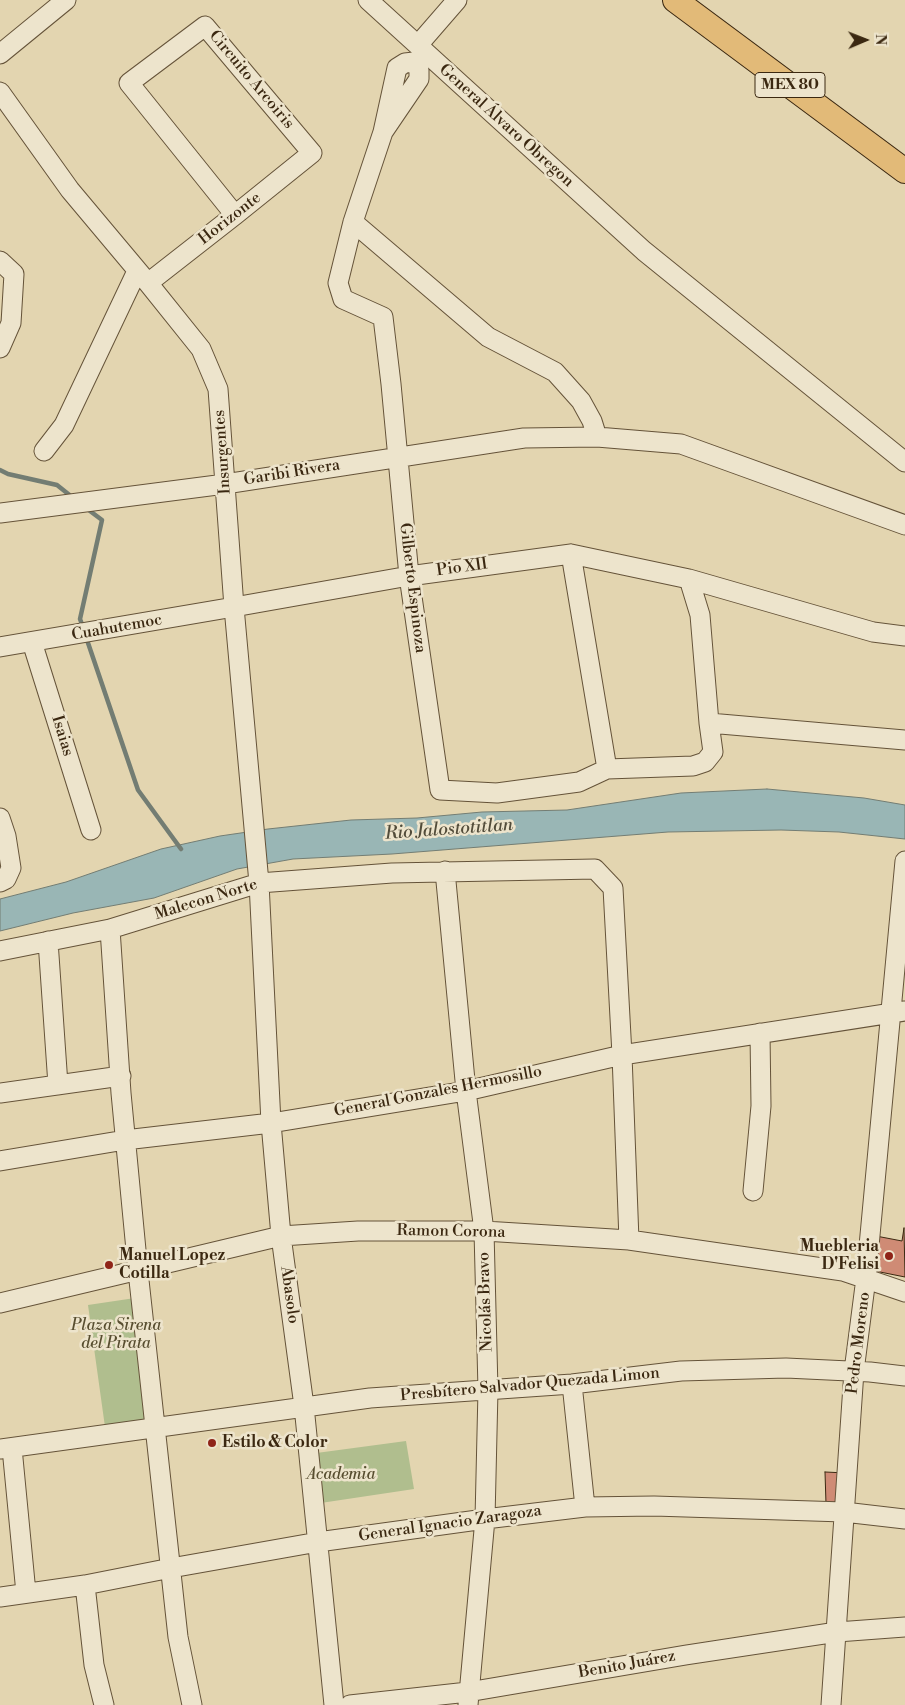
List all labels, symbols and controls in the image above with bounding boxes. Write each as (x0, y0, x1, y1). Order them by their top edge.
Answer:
north arrow (840, 15, 890, 65)
street label: Circuito Arcoiris (204, 27, 298, 133)
text: N (871, 34, 889, 45)
street label: General Álvaro Obregon (435, 60, 577, 192)
road number: MEX 80 (755, 72, 825, 98)
street label: Horizonte (195, 189, 265, 249)
street label: Insurgentes (210, 409, 236, 495)
street label: Garibi Rivera (243, 456, 341, 490)
street label: Gilberto Espinoza (394, 522, 430, 654)
street label: Pio XII (435, 555, 489, 581)
street label: Cuahutemoc (70, 611, 164, 645)
street label: Isaias (47, 713, 77, 759)
water label: Rio Jalostotitlan (384, 815, 514, 845)
street label: Malecon Norte (152, 875, 260, 925)
street label: General Gonzales Hermosillo (332, 1062, 544, 1122)
street label: Ramon Corona (396, 1221, 506, 1243)
place label: Muebleria D'Felisi (800, 1237, 879, 1275)
place label: Manuel Lopez Cotilla (119, 1246, 225, 1284)
marker: Muebleria D'Felisi (883, 1250, 895, 1262)
street label: Nicolás Bravo (475, 1252, 497, 1352)
marker: Manuel Lopez Cotilla (103, 1259, 115, 1271)
street label: Abasolo (275, 1265, 303, 1325)
street label: Pedro Moreno (843, 1291, 875, 1395)
park label: Plaza Sirena del Pirata (71, 1316, 161, 1354)
street label: Presbítero Salvador Quezada Limon (399, 1364, 661, 1406)
place label: Estilo & Color (222, 1433, 328, 1453)
marker: Estilo & Color (206, 1437, 218, 1449)
park label: Academia (307, 1465, 375, 1485)
street label: General Ignacio Zaragoza (357, 1502, 543, 1546)
street label: Benito Juárez (577, 1647, 677, 1683)

